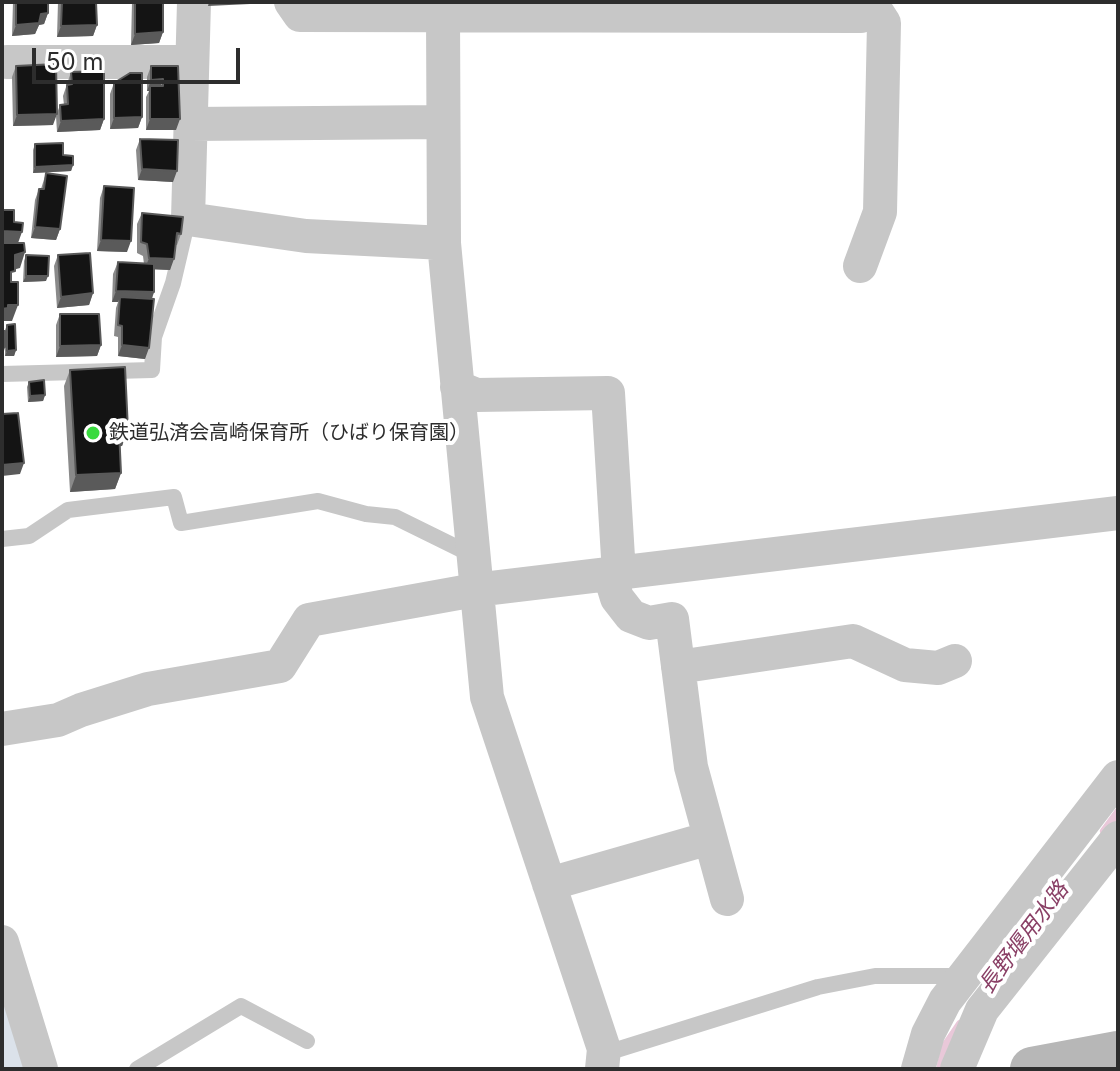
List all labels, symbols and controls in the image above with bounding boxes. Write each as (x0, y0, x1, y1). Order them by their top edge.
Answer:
scale bar (36, 32, 244, 82)
text: 50 m (46, 47, 104, 76)
place label: 鉄道弘済会高崎保育所（ひばり保育園） (109, 421, 469, 445)
marker: 鉄道弘済会高崎保育所（ひばり保育園） (84, 424, 102, 442)
water label: 長野堰用水路 (974, 877, 1074, 999)

